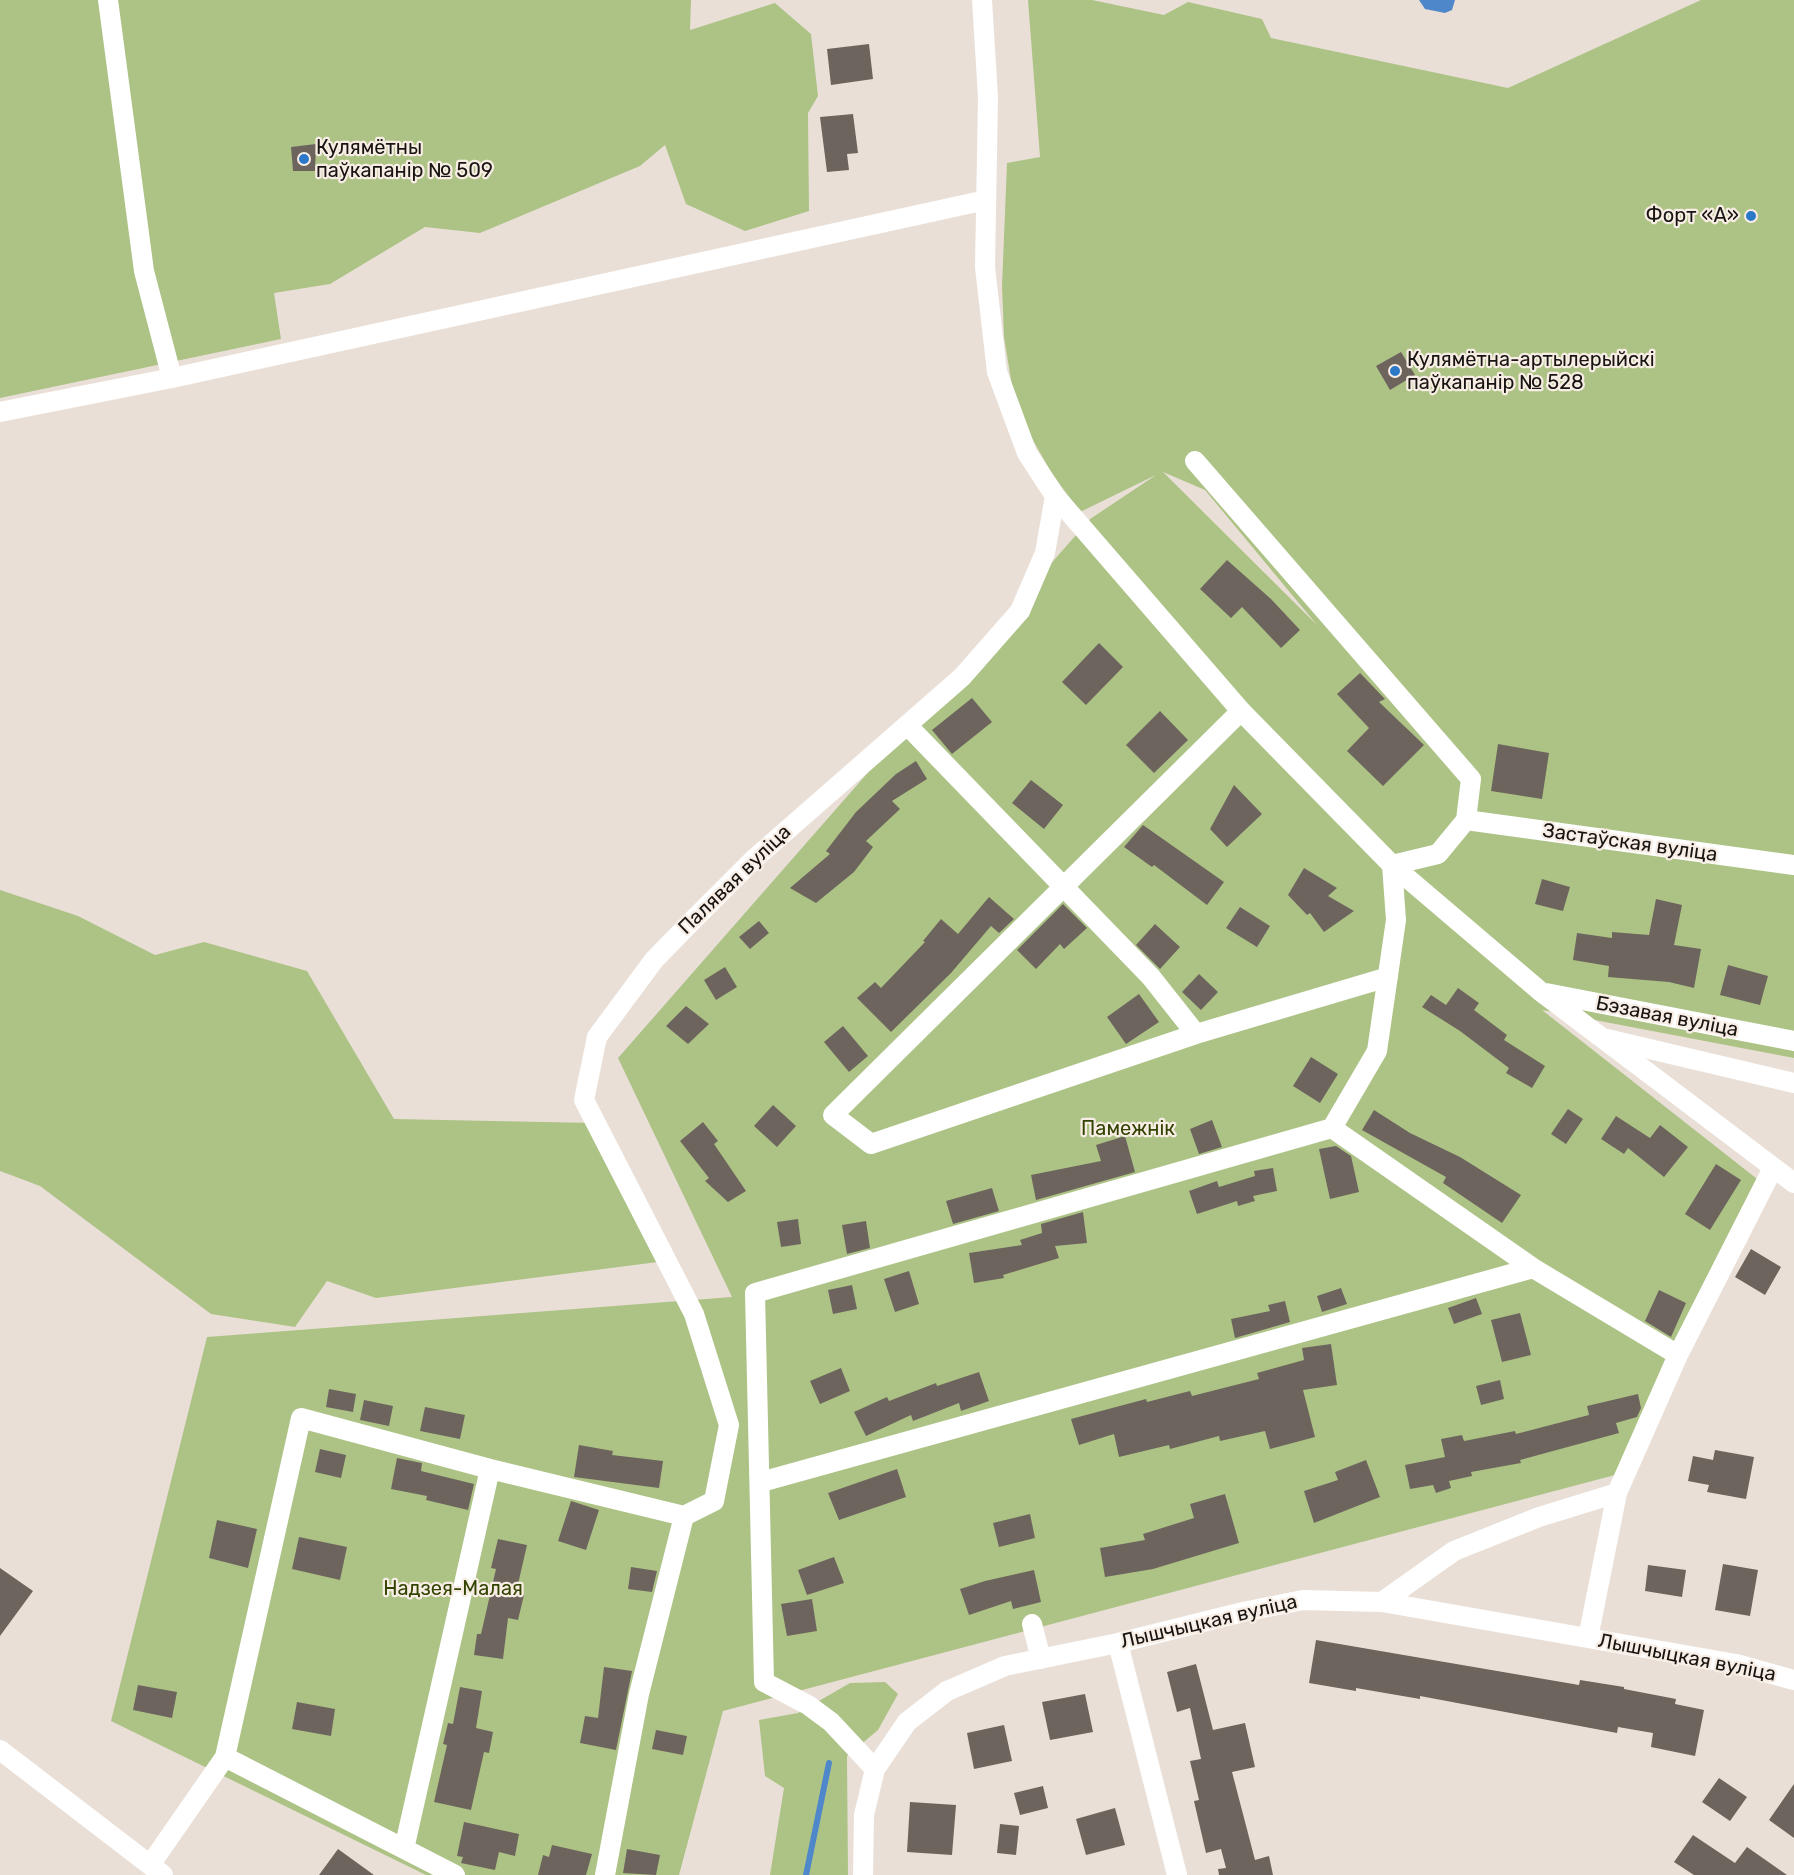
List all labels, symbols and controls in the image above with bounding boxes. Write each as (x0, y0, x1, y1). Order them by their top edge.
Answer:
place label: Кулямётны паўкапанір № 509 (316, 136, 493, 183)
marker: Кулямётны паўкапанір № 509 (297, 152, 311, 166)
place label: Форт «А» (1646, 204, 1739, 228)
marker: Форт «А» (1744, 209, 1758, 223)
place label: Кулямётна-артылерыйскі паўкапанір № 528 (1407, 348, 1655, 395)
marker: Кулямётна-артылерыйскі паўкапанір № 528 (1388, 364, 1402, 378)
street label: Застаўская вуліца (1541, 819, 1719, 867)
street label: Палявая вуліца (674, 820, 796, 940)
street label: Бэзавая вуліца (1594, 991, 1740, 1043)
park label: Памежнік (1081, 1117, 1175, 1141)
park label: Надзея-Малая (383, 1577, 523, 1601)
street label: Лышчыцкая вуліца (1118, 1590, 1300, 1654)
street label: Лышчыцкая вуліца (1596, 1629, 1778, 1687)

